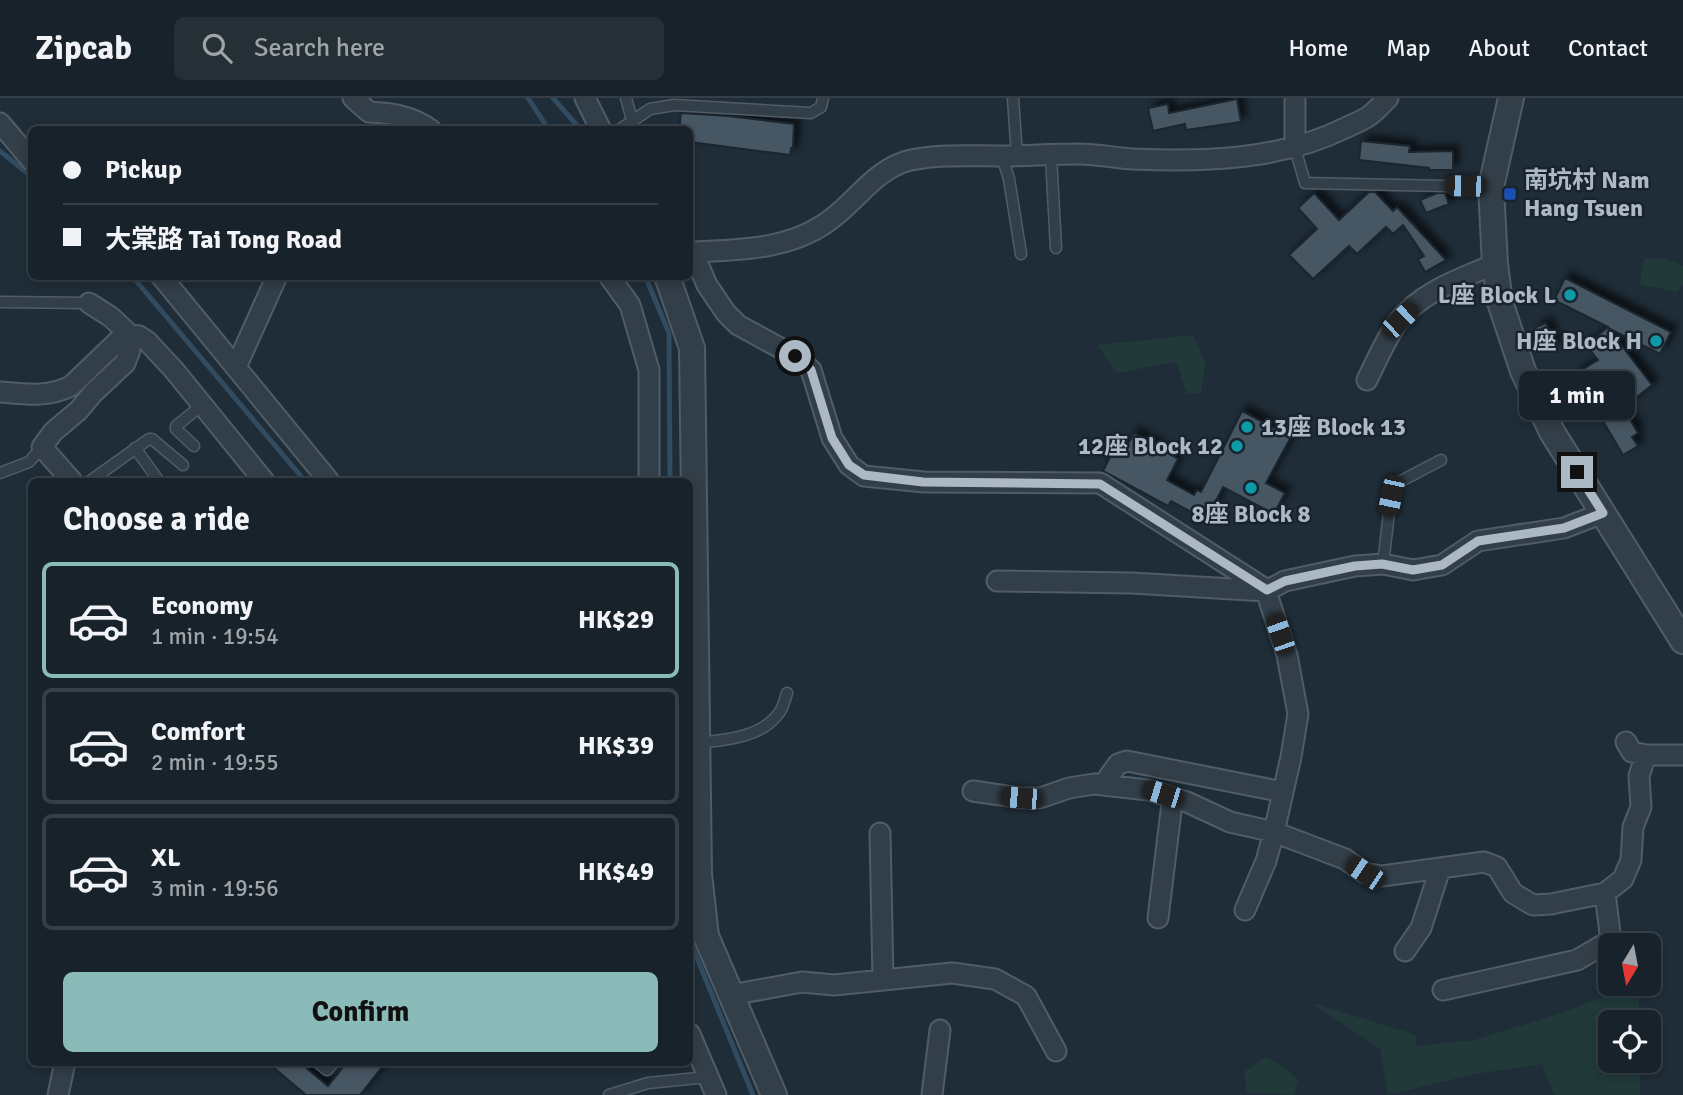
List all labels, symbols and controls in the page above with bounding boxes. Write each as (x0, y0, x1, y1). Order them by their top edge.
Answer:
search box (174, 17, 664, 80)
text: Zipcab (35, 28, 132, 69)
icon: search (198, 29, 236, 67)
text: Search here (254, 32, 385, 64)
text: Home (1288, 33, 1348, 63)
text: Map (1386, 33, 1431, 63)
text: About (1469, 33, 1530, 63)
text: Contact (1568, 33, 1648, 63)
text: Pickup (105, 154, 182, 186)
place label: 南坑村 Nam Hang Tsuen (1524, 165, 1650, 223)
car (1444, 175, 1487, 197)
marker: 南坑村 Nam Hang Tsuen (1502, 186, 1518, 202)
text: 大棠路 Tai Tong Road (105, 224, 342, 256)
place label: L座 Block L (1438, 280, 1556, 310)
marker: L座 Block L (1562, 287, 1578, 303)
car (1378, 298, 1423, 342)
place label: H座 Block H (1516, 326, 1642, 356)
marker: H座 Block H (1648, 333, 1664, 349)
route start (779, 340, 811, 372)
callout: 1 min (1519, 370, 1635, 420)
text: 1 min (1549, 381, 1605, 410)
place label: 13座 Block 13 (1261, 412, 1406, 442)
marker: 13座 Block 13 (1239, 419, 1255, 435)
place label: 12座 Block 12 (1078, 431, 1223, 461)
marker: 12座 Block 12 (1229, 438, 1245, 454)
route end (1561, 456, 1593, 488)
car (1377, 473, 1406, 519)
marker: 8座 Block 8 (1243, 480, 1259, 496)
place label: 8座 Block 8 (1192, 499, 1311, 529)
text: Choose a ride (63, 500, 250, 539)
icon: car (67, 589, 130, 652)
text: Economy (151, 590, 253, 622)
text: HK$29 (578, 604, 654, 636)
car (1264, 611, 1297, 657)
text: 1 min · 19:54 (151, 622, 279, 651)
icon: car (67, 715, 130, 778)
text: Comfort (151, 716, 245, 748)
text: HK$39 (578, 730, 654, 762)
text: 2 min · 19:55 (151, 748, 279, 777)
car (1140, 778, 1187, 810)
car (1000, 786, 1043, 810)
icon: car (67, 841, 130, 904)
text: XL (151, 842, 181, 874)
car (1342, 853, 1389, 893)
text: HK$49 (578, 856, 654, 888)
text: 3 min · 19:56 (151, 874, 279, 903)
north arrow (1598, 933, 1661, 996)
map controls (1598, 933, 1661, 1073)
button: Confirm (63, 972, 658, 1052)
button: locate (1598, 1010, 1661, 1073)

